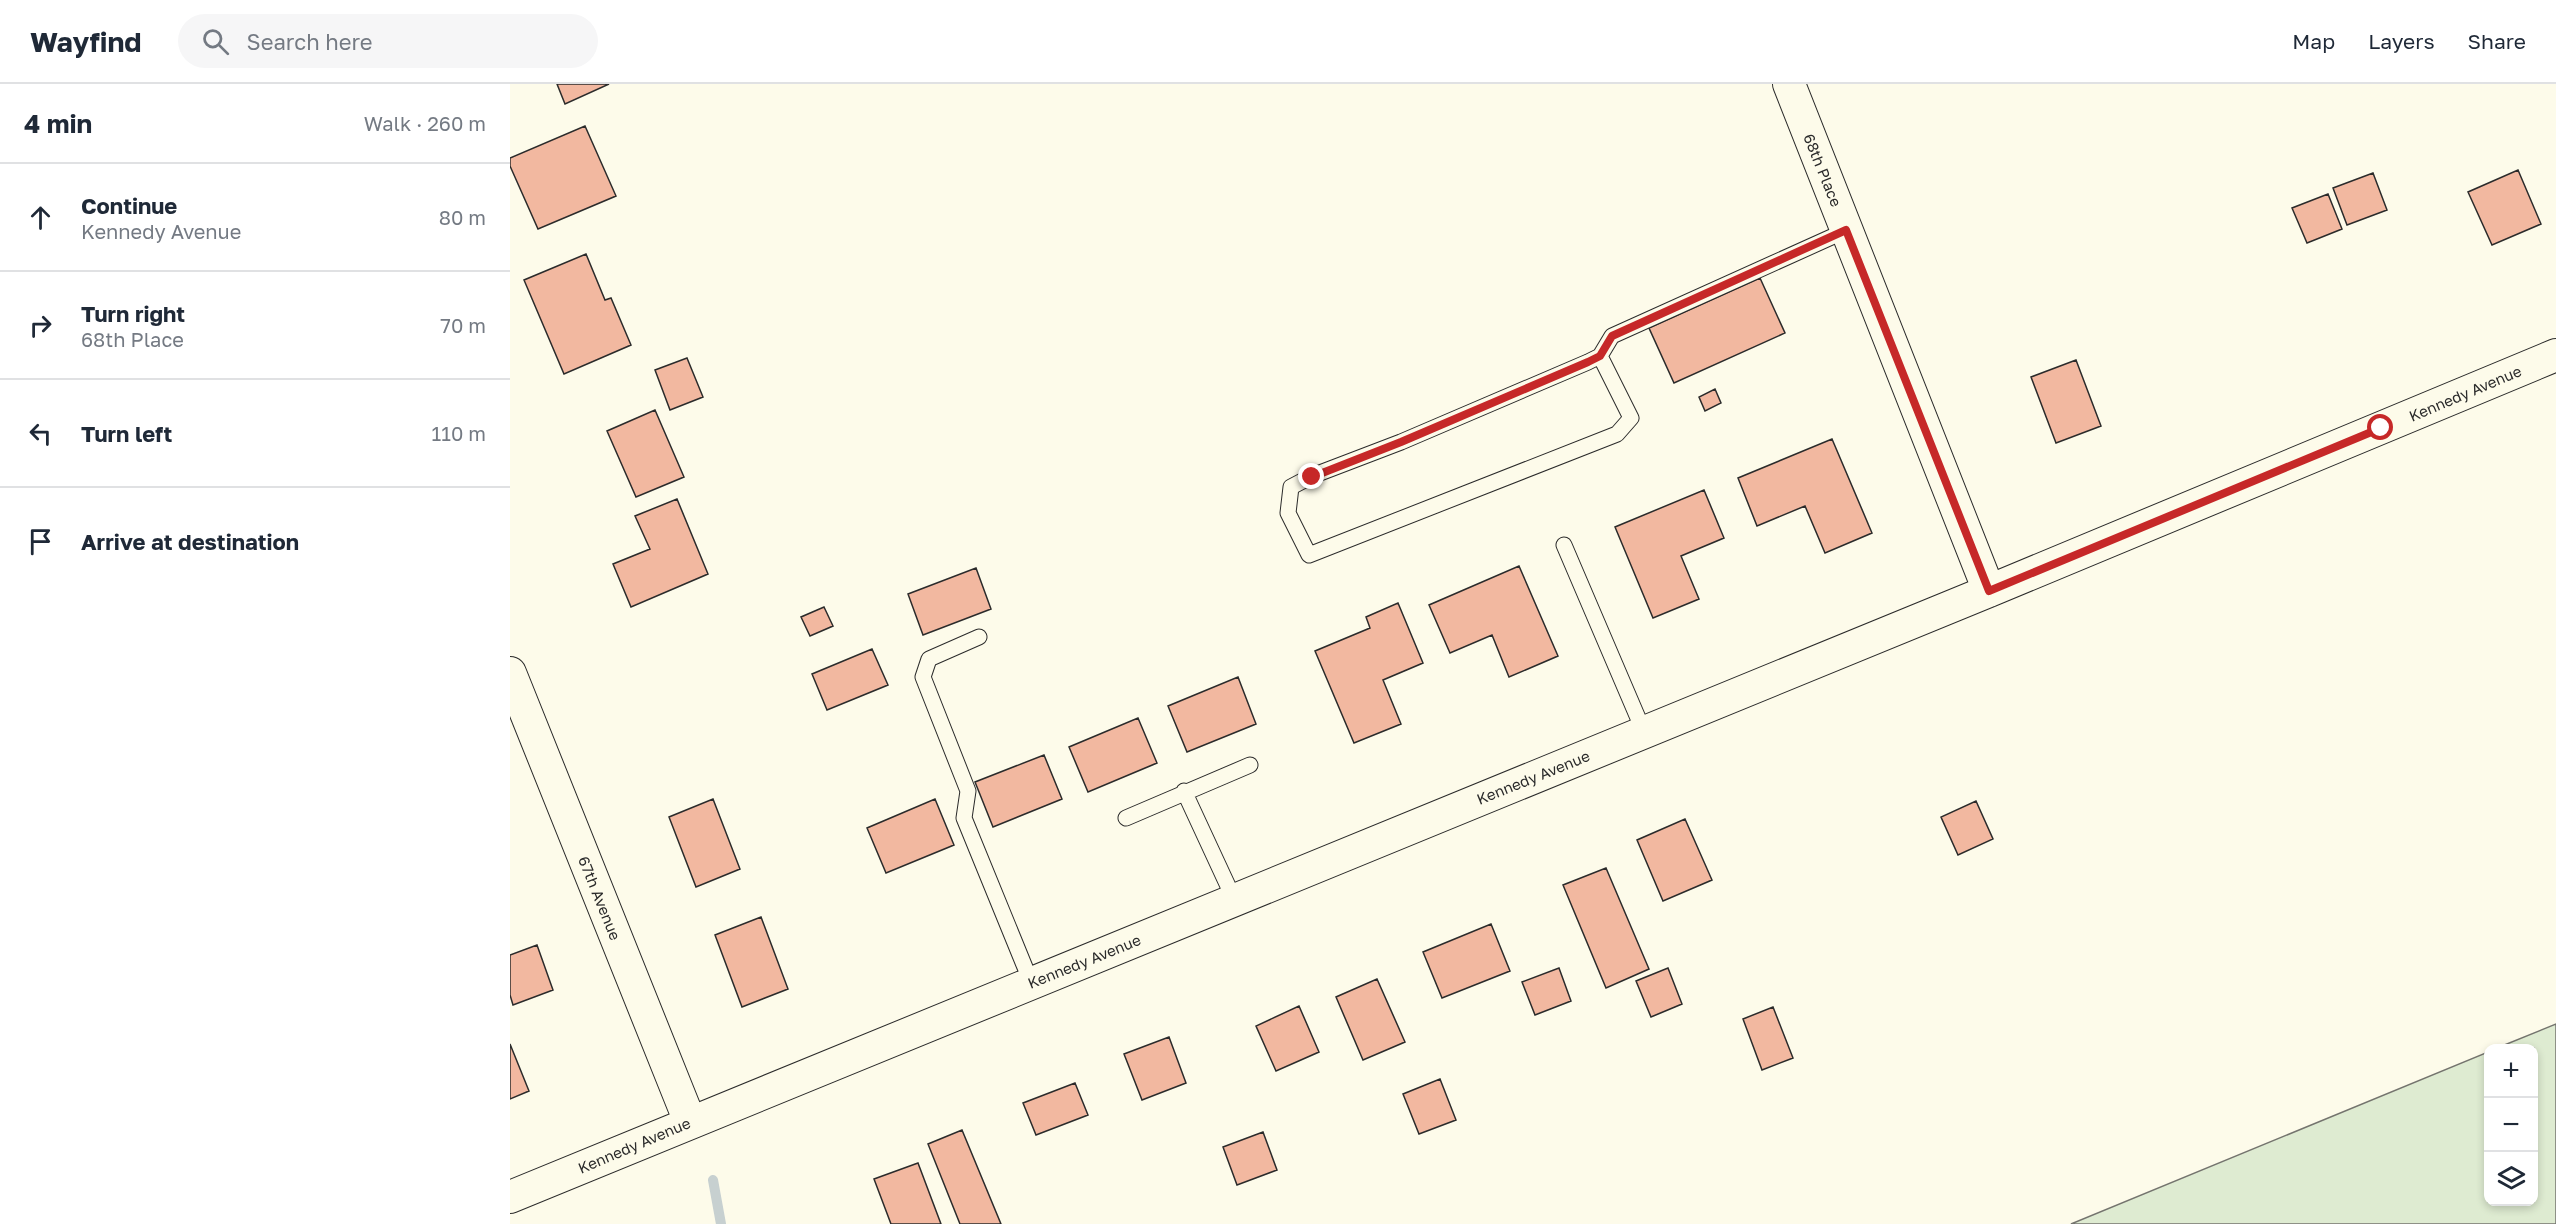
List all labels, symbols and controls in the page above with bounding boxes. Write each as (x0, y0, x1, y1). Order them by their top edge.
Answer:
search box (178, 14, 598, 68)
text: Wayfind (30, 25, 142, 58)
icon: search (199, 25, 232, 58)
text: Search here (247, 28, 373, 55)
text: Map (2292, 28, 2335, 54)
text: Layers (2368, 28, 2435, 54)
text: Share (2468, 28, 2526, 54)
text: 4 min (24, 108, 92, 139)
text: Walk · 260 m (364, 111, 486, 135)
street label: 68th Place (1800, 131, 1846, 209)
text: Continue (81, 192, 177, 219)
icon: ahead (24, 201, 57, 234)
text: 80 m (439, 205, 486, 229)
text: Kennedy Avenue (81, 219, 241, 243)
text: Turn right (81, 300, 185, 327)
icon: right (24, 309, 57, 342)
text: 70 m (440, 313, 486, 337)
text: 68th Place (81, 327, 184, 351)
street label: Kennedy Avenue (2406, 361, 2524, 425)
route start (2367, 414, 2393, 440)
icon: left (24, 417, 57, 450)
text: Turn left (81, 420, 172, 447)
text: 110 m (432, 421, 486, 445)
route end (1298, 463, 1324, 489)
icon: arrive (24, 525, 57, 558)
text: Arrive at destination (81, 528, 299, 555)
street label: Kennedy Avenue (1474, 746, 1592, 808)
street label: 67th Avenue (575, 853, 625, 943)
street label: Kennedy Avenue (1025, 930, 1143, 992)
map controls (2484, 1044, 2538, 1206)
button: + (2484, 1044, 2538, 1098)
button: − (2484, 1098, 2538, 1152)
street label: Kennedy Avenue (575, 1113, 693, 1177)
button: layers (2484, 1152, 2538, 1206)

